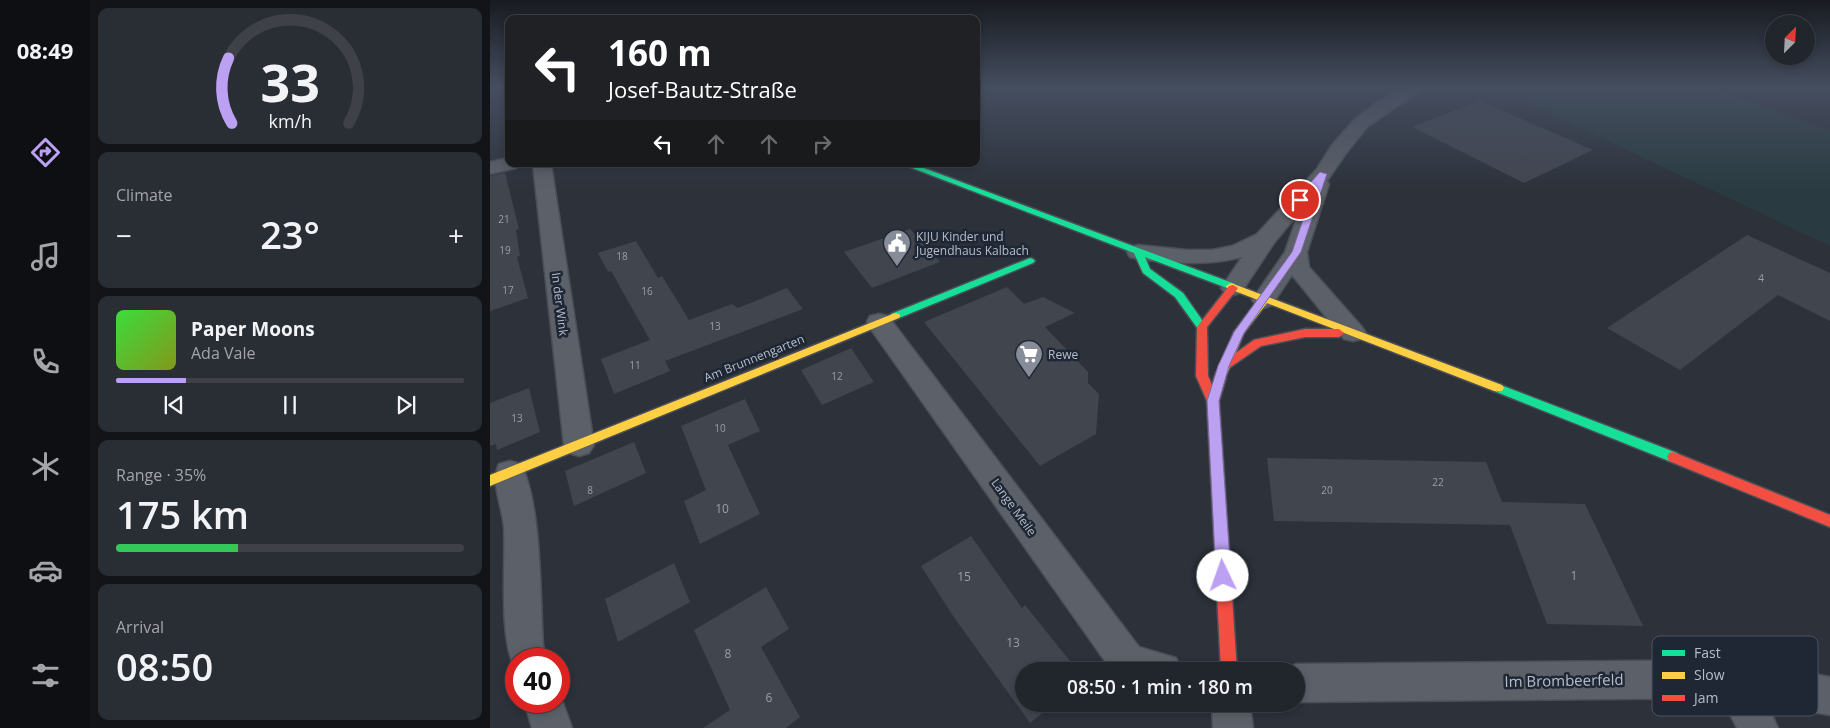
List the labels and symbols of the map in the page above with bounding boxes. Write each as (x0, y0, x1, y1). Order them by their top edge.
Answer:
north arrow (1765, 15, 1815, 65)
pin (1279, 179, 1321, 221)
house number: 21 (498, 212, 510, 226)
public building icon: KIJU Kinder und Jugendhaus Kalbach (882, 228, 912, 267)
place label: KIJU Kinder und Jugendhaus Kalbach (915, 228, 1029, 259)
house number: 19 (499, 243, 511, 257)
house number: 18 (616, 249, 628, 263)
street label: In der Wink (548, 271, 572, 337)
house number: 4 (1758, 271, 1764, 285)
house number: 17 (502, 283, 514, 297)
house number: 16 (641, 284, 653, 298)
house number: 13 (709, 319, 721, 333)
street label: Am Brunnengarten (701, 330, 807, 386)
supermarket icon: Rewe (1014, 339, 1044, 378)
place label: Rewe (1048, 346, 1078, 363)
house number: 11 (629, 358, 641, 372)
house number: 12 (831, 369, 843, 383)
house number: 13 (511, 411, 523, 425)
house number: 10 (714, 421, 726, 435)
street label: Lange Meile (987, 475, 1041, 539)
house number: 22 (1432, 475, 1444, 489)
house number: 8 (587, 483, 593, 497)
house number: 20 (1321, 483, 1333, 497)
house number: 10 (715, 500, 729, 517)
position arrow (1196, 549, 1248, 601)
house number: 1 (1571, 567, 1577, 584)
house number: 15 (957, 568, 971, 585)
house number: 13 (1006, 634, 1020, 651)
legend (1652, 636, 1818, 716)
text: Fast (1694, 643, 1721, 662)
house number: 8 (725, 645, 732, 662)
speed limit sign: 40 (505, 648, 570, 713)
text: Slow (1694, 665, 1725, 684)
street label: Im Brombeerfeld (1504, 669, 1624, 691)
text: Jam (1692, 688, 1719, 707)
house number: 6 (766, 689, 773, 706)

